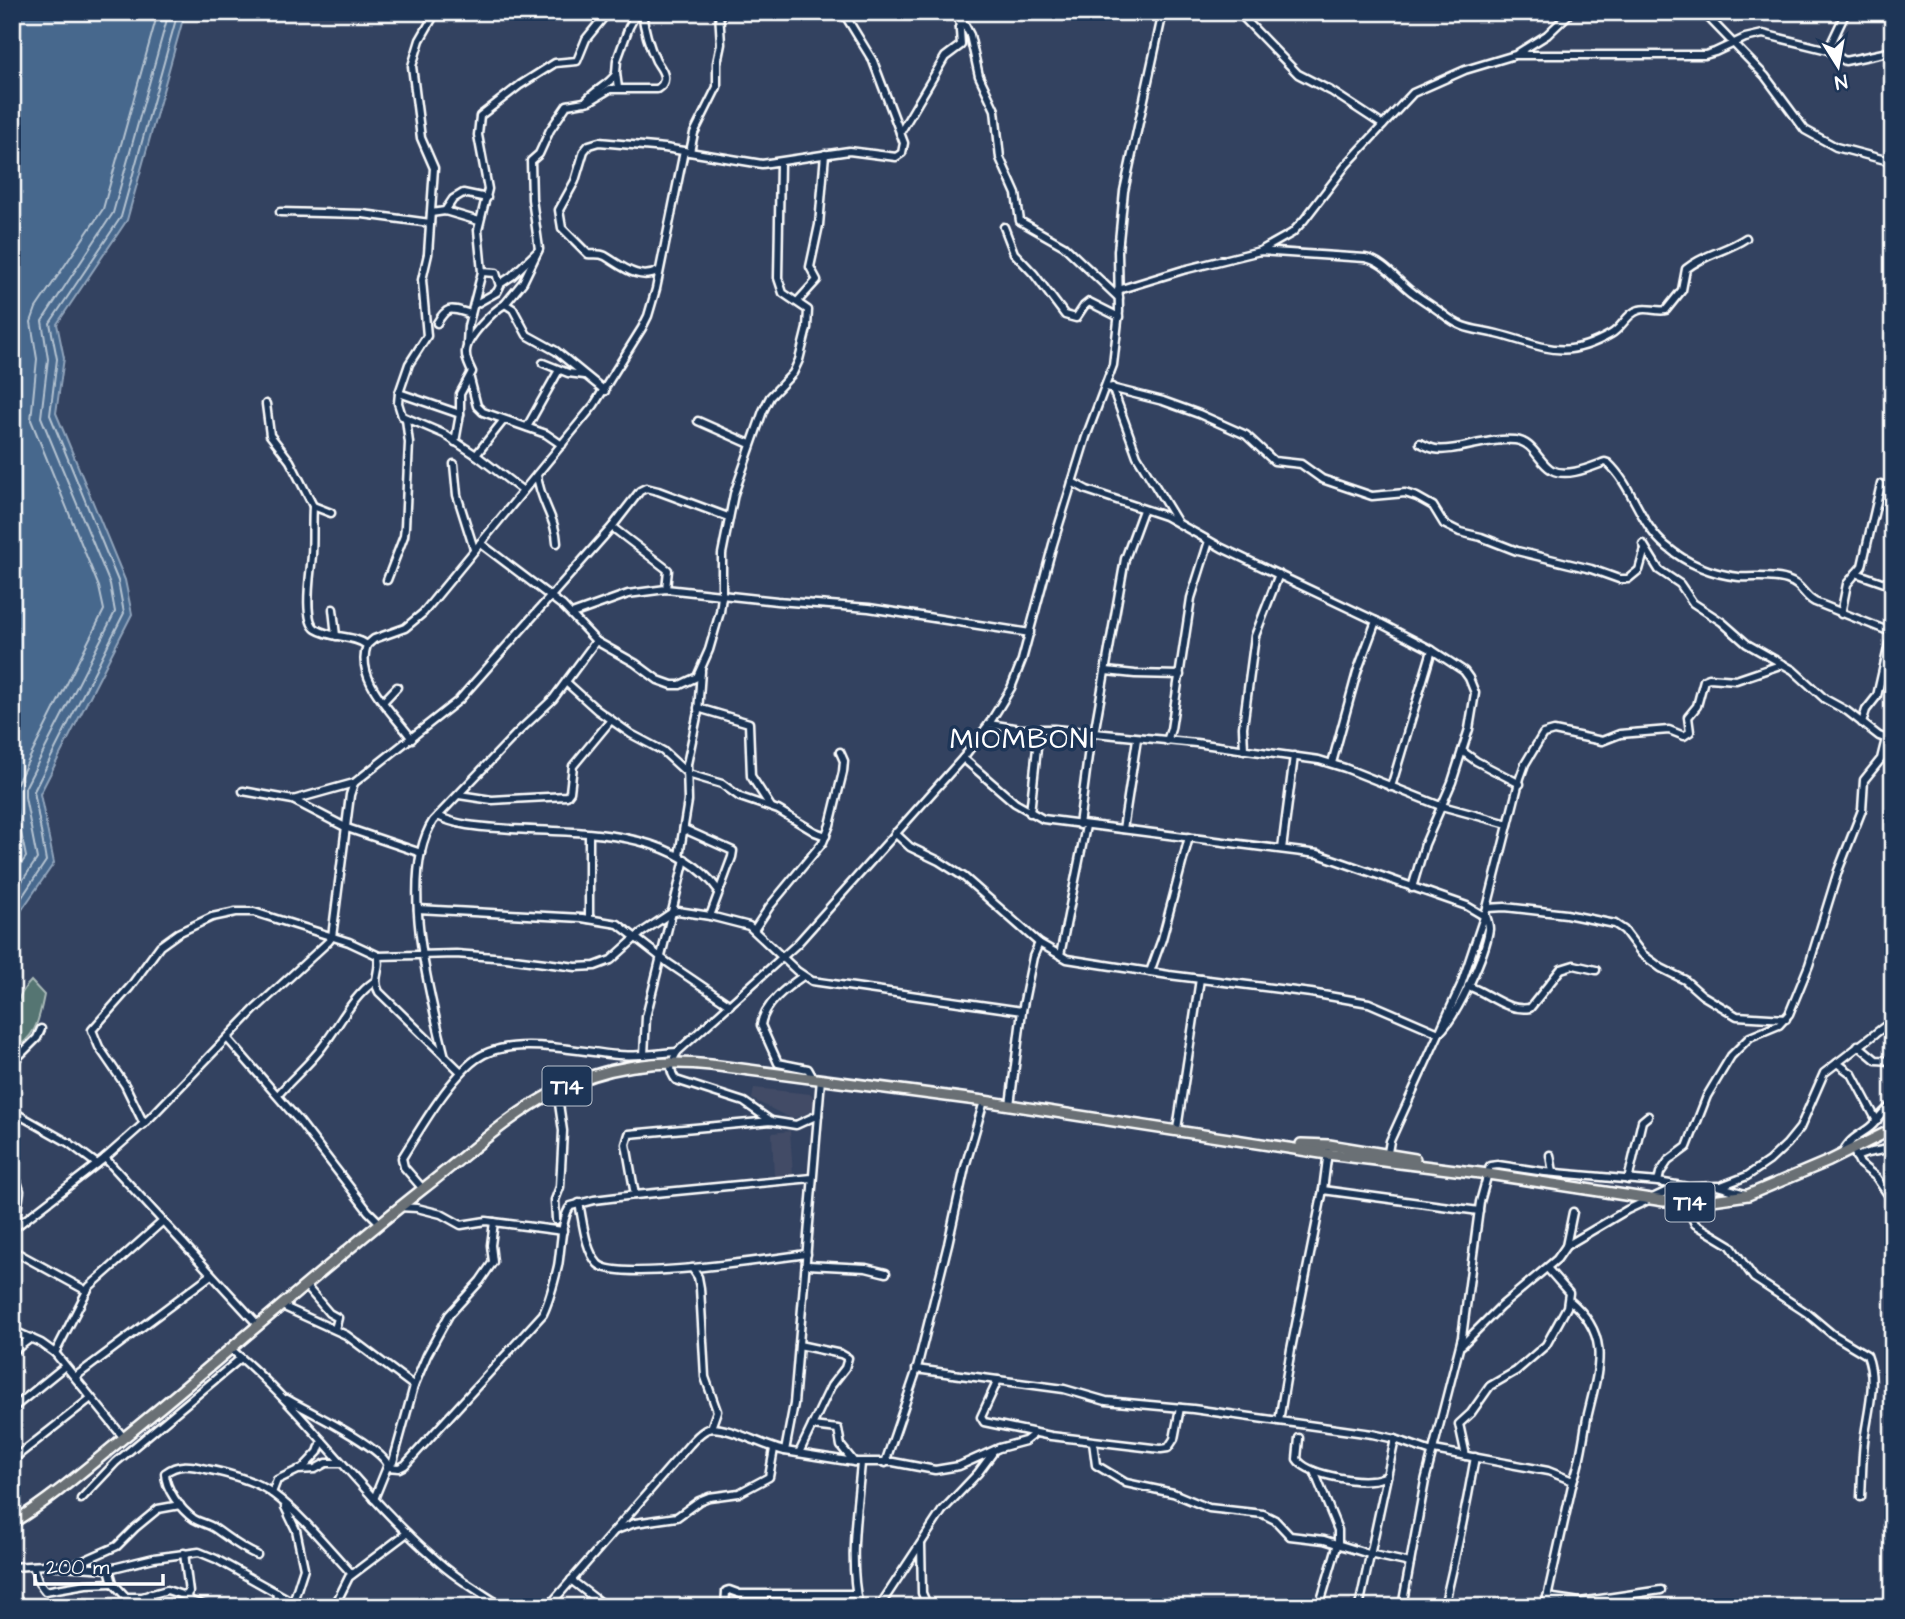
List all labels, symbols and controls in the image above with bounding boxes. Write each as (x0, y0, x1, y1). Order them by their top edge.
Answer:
north arrow (1804, 32, 1874, 102)
text: N (1832, 67, 1849, 96)
district label: MIOMBONI (950, 720, 1096, 759)
road number: T14 (542, 1066, 592, 1106)
road number: T14 (1666, 1182, 1714, 1222)
scale bar (35, 1542, 163, 1586)
text: 200 m (46, 1553, 110, 1582)

